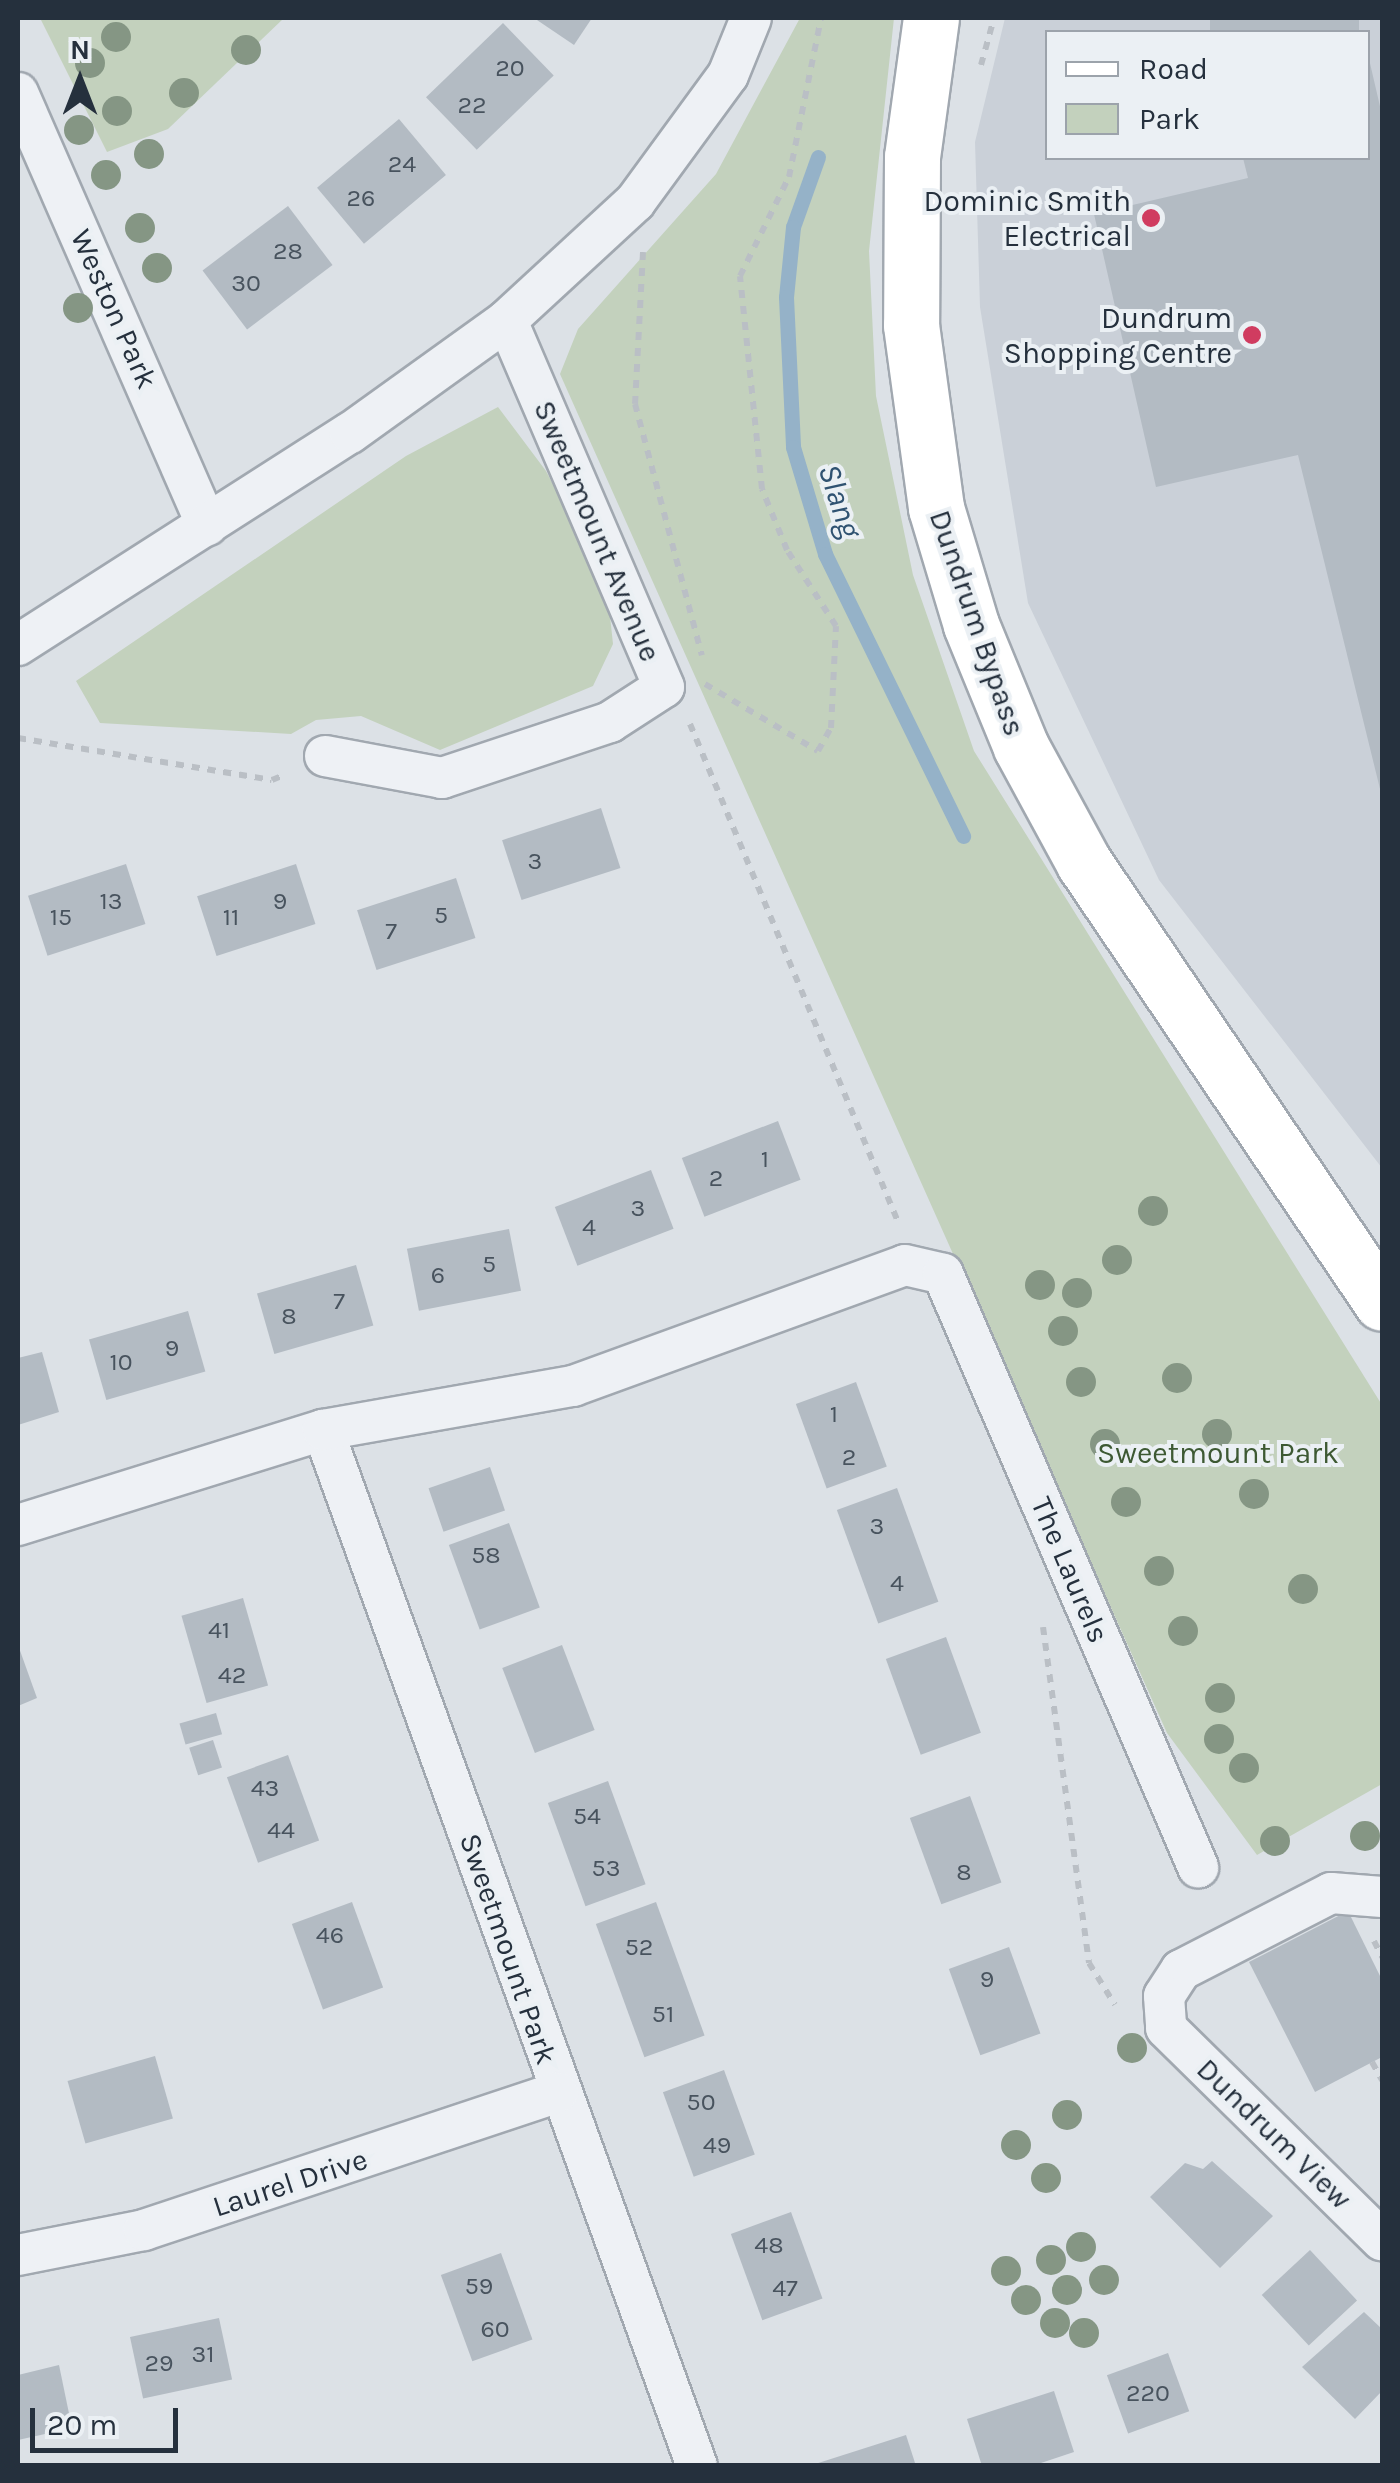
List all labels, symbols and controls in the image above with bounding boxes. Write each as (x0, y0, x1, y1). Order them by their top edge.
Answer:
north arrow (30, 30, 130, 130)
legend (1045, 30, 1370, 160)
text: N (70, 33, 90, 66)
text: Road (1139, 51, 1208, 87)
house number: 20 (495, 53, 525, 83)
house number: 22 (458, 90, 486, 120)
text: Park (1139, 101, 1200, 137)
house number: 24 (388, 149, 416, 179)
house number: 26 (347, 183, 375, 213)
place label: Dominic Smith Electrical (924, 183, 1131, 254)
marker: Dominic Smith Electrical (1140, 207, 1162, 229)
street label: Weston Park (63, 224, 165, 394)
house number: 28 (273, 236, 303, 266)
house number: 30 (231, 268, 261, 298)
place label: Dundrum Shopping Centre (1004, 300, 1232, 370)
marker: Dundrum Shopping Centre (1241, 324, 1263, 346)
street label: Sweetmount Avenue (526, 395, 668, 667)
water label: Slang (809, 459, 869, 543)
street label: Dundrum Bypass (922, 505, 1032, 741)
house number: 3 (528, 846, 542, 876)
house number: 13 (99, 886, 123, 916)
house number: 9 (273, 886, 287, 916)
house number: 5 (434, 900, 448, 930)
house number: 15 (50, 902, 72, 932)
house number: 11 (223, 902, 239, 932)
house number: 7 (385, 916, 397, 946)
house number: 1 (761, 1144, 769, 1174)
house number: 2 (709, 1163, 723, 1193)
house number: 3 (631, 1193, 645, 1223)
house number: 4 (582, 1212, 596, 1242)
house number: 5 (482, 1249, 496, 1279)
house number: 6 (431, 1260, 445, 1290)
house number: 7 (333, 1286, 345, 1316)
house number: 8 (281, 1301, 297, 1331)
house number: 9 (165, 1333, 179, 1363)
house number: 10 (109, 1347, 133, 1377)
house number: 1 (830, 1399, 838, 1429)
park label: Sweetmount Park (1097, 1435, 1339, 1471)
house number: 2 (842, 1442, 856, 1472)
street label: The Laurels (1023, 1492, 1117, 1648)
house number: 3 (870, 1511, 884, 1541)
house number: 58 (471, 1540, 501, 1570)
house number: 4 (890, 1568, 904, 1598)
house number: 41 (208, 1615, 230, 1645)
house number: 42 (218, 1660, 246, 1690)
house number: 43 (251, 1773, 279, 1803)
house number: 54 (573, 1801, 601, 1831)
house number: 44 (267, 1815, 295, 1845)
street label: Sweetmount Park (452, 1829, 564, 2069)
house number: 53 (592, 1853, 620, 1883)
house number: 8 (956, 1857, 972, 1887)
house number: 46 (316, 1920, 344, 1950)
house number: 52 (625, 1932, 653, 1962)
house number: 9 (980, 1964, 994, 1994)
house number: 51 (652, 1999, 674, 2029)
street label: Dundrum View (1189, 2051, 1359, 2217)
house number: 50 (687, 2087, 715, 2117)
house number: 49 (703, 2130, 731, 2160)
street label: Laurel Drive (208, 2141, 372, 2225)
house number: 48 (754, 2230, 784, 2260)
house number: 59 (465, 2271, 493, 2301)
house number: 47 (772, 2273, 798, 2303)
house number: 60 (480, 2314, 510, 2344)
house number: 31 (191, 2339, 215, 2369)
house number: 29 (145, 2348, 173, 2378)
house number: 220 (1126, 2378, 1170, 2408)
scale bar (35, 2388, 182, 2450)
text: 20 m (47, 2407, 117, 2443)

